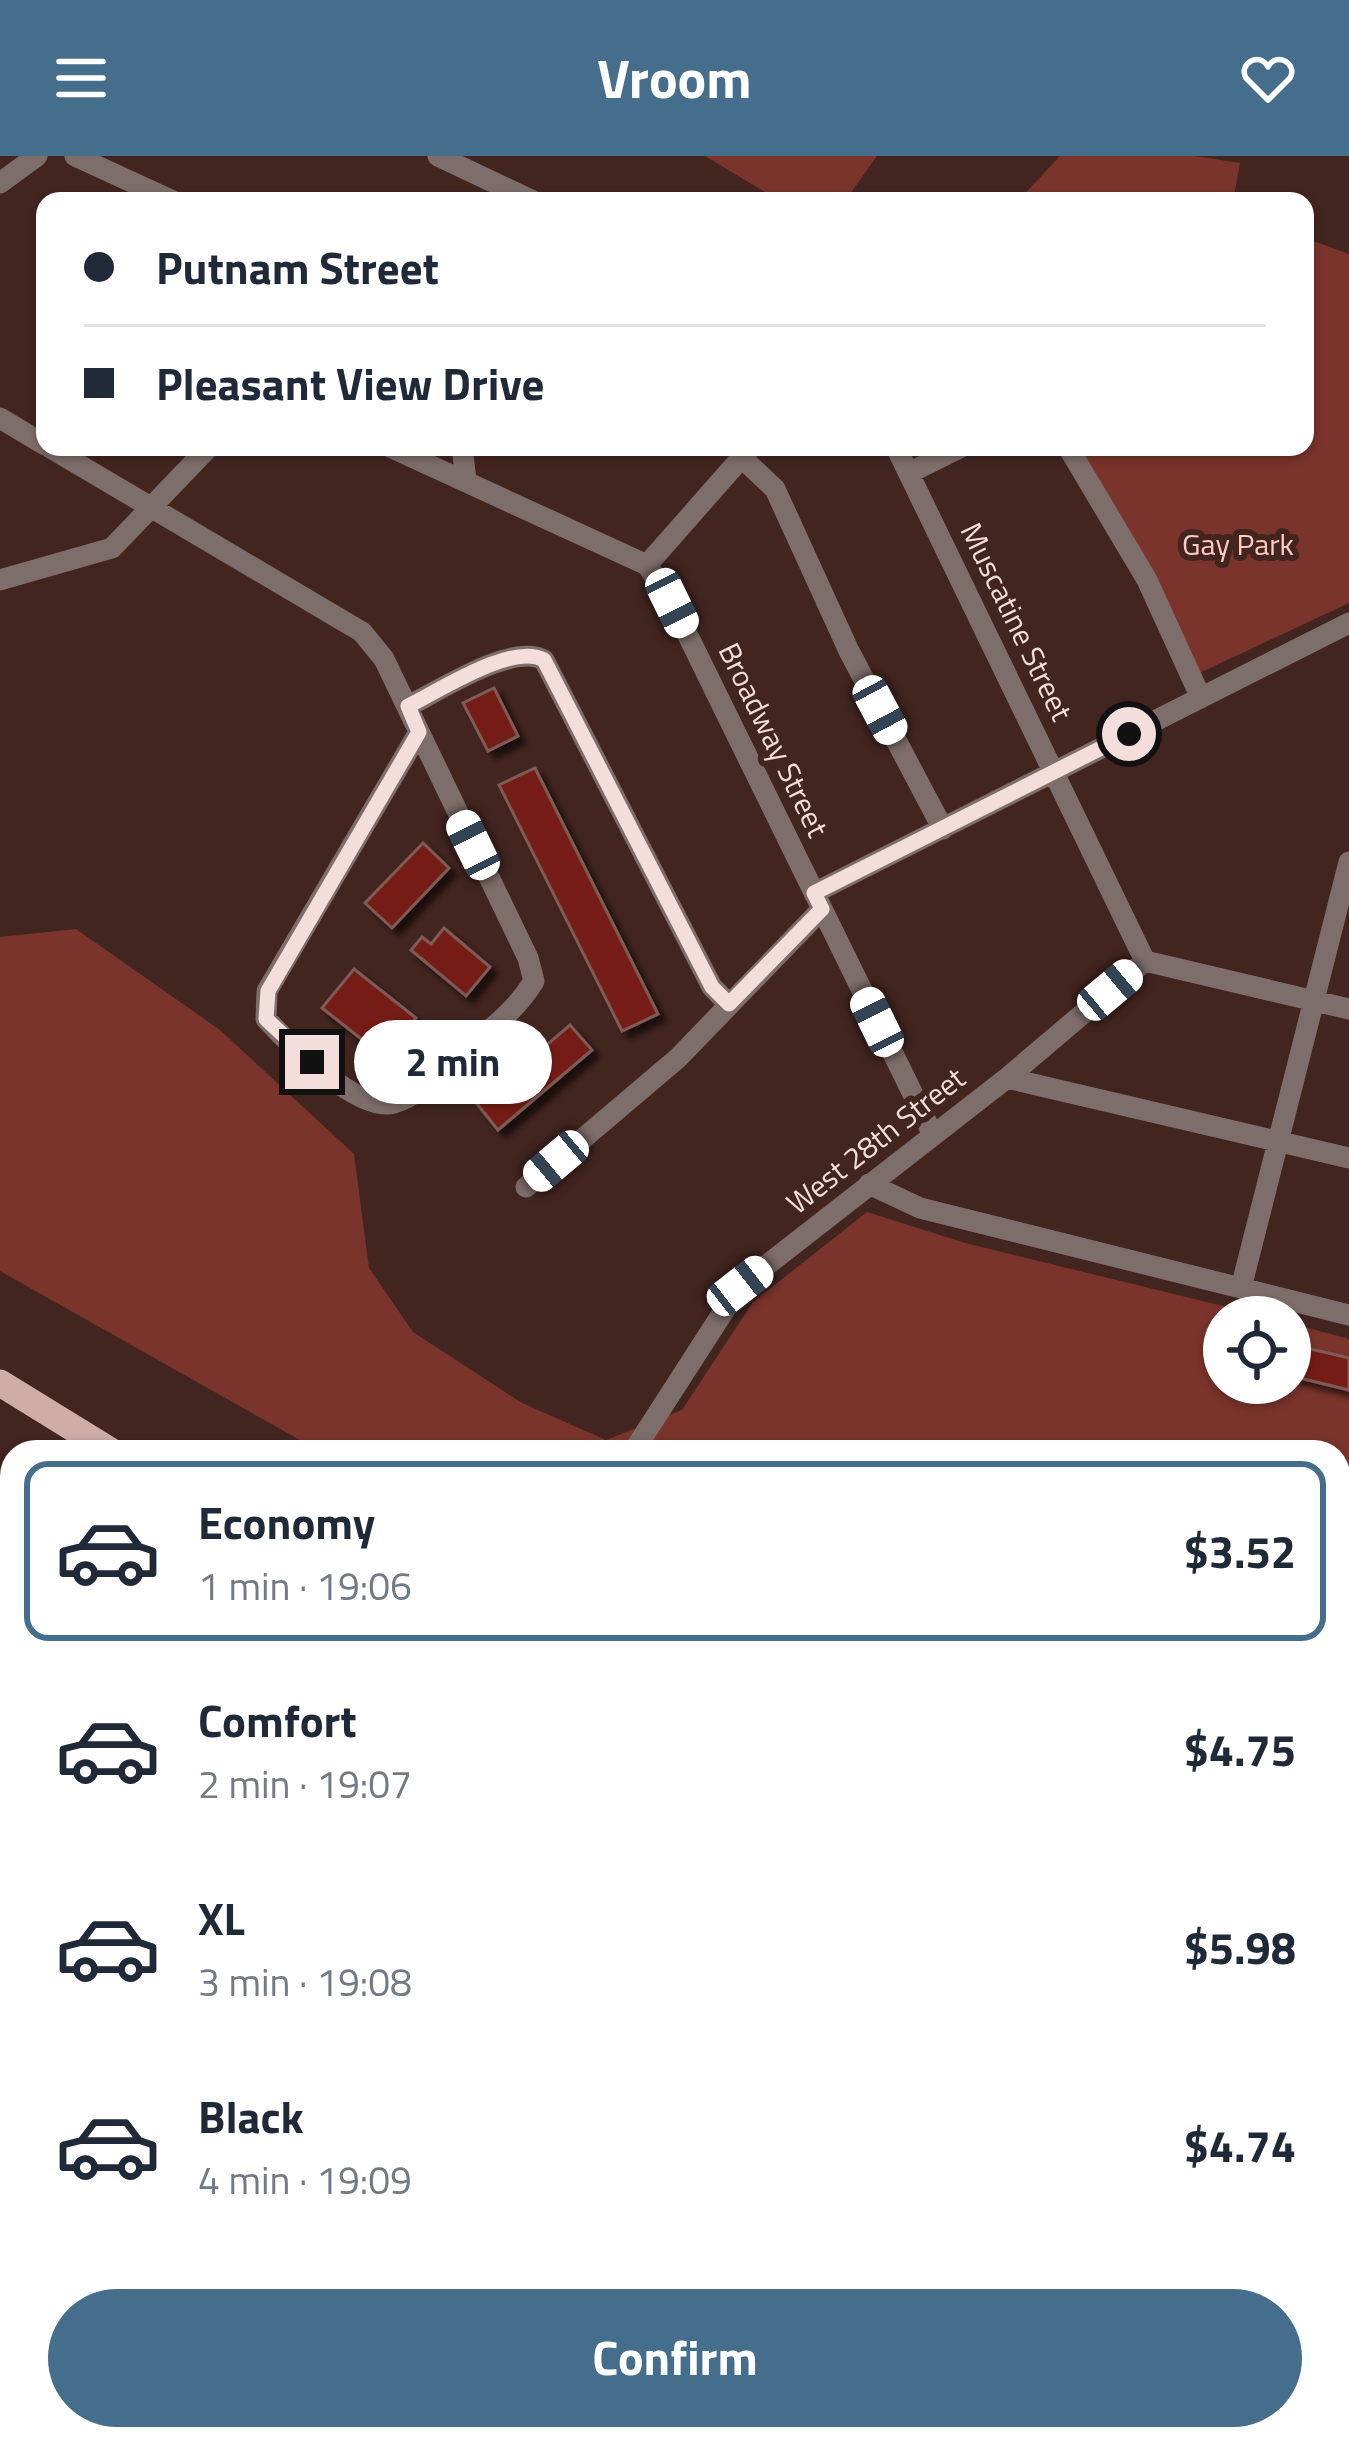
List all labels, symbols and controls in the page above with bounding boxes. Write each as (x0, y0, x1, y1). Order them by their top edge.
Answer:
text: Vroom (597, 37, 752, 119)
icon: menu (48, 45, 114, 111)
icon: heart (1235, 45, 1301, 111)
text: Putnam Street (156, 233, 439, 301)
text: Pleasant View Drive (156, 349, 544, 417)
street label: Muscatine Street (949, 515, 1085, 729)
park label: Gay Park (1182, 521, 1294, 567)
car (640, 563, 704, 643)
street label: Broadway Street (707, 635, 841, 845)
car (847, 670, 913, 750)
route start (1102, 707, 1156, 761)
car (441, 805, 505, 885)
car (1071, 953, 1149, 1027)
car (845, 982, 909, 1062)
callout: 2 min (354, 1020, 552, 1104)
text: 2 min (406, 1032, 500, 1091)
route end (285, 1035, 339, 1089)
street label: West 28th Street (776, 1055, 975, 1225)
car (517, 1124, 595, 1198)
car (701, 1250, 779, 1322)
map controls (1203, 1296, 1311, 1404)
button: locate (1203, 1296, 1311, 1404)
text: Economy (198, 1488, 375, 1556)
icon: car (54, 1497, 162, 1605)
text: $3.52 (1184, 1517, 1296, 1585)
text: 1 min · 19:06 (198, 1556, 412, 1615)
text: Comfort (198, 1686, 357, 1754)
icon: car (54, 1695, 162, 1803)
text: $4.75 (1184, 1715, 1296, 1783)
text: 2 min · 19:07 (198, 1754, 412, 1813)
text: XL (198, 1884, 245, 1952)
icon: car (54, 1893, 162, 2001)
text: $5.98 (1184, 1913, 1296, 1981)
text: 3 min · 19:08 (198, 1952, 412, 2011)
text: Black (198, 2082, 304, 2150)
icon: car (54, 2091, 162, 2199)
text: $4.74 (1184, 2111, 1296, 2179)
text: 4 min · 19:09 (198, 2150, 412, 2209)
button: Confirm (48, 2289, 1302, 2427)

